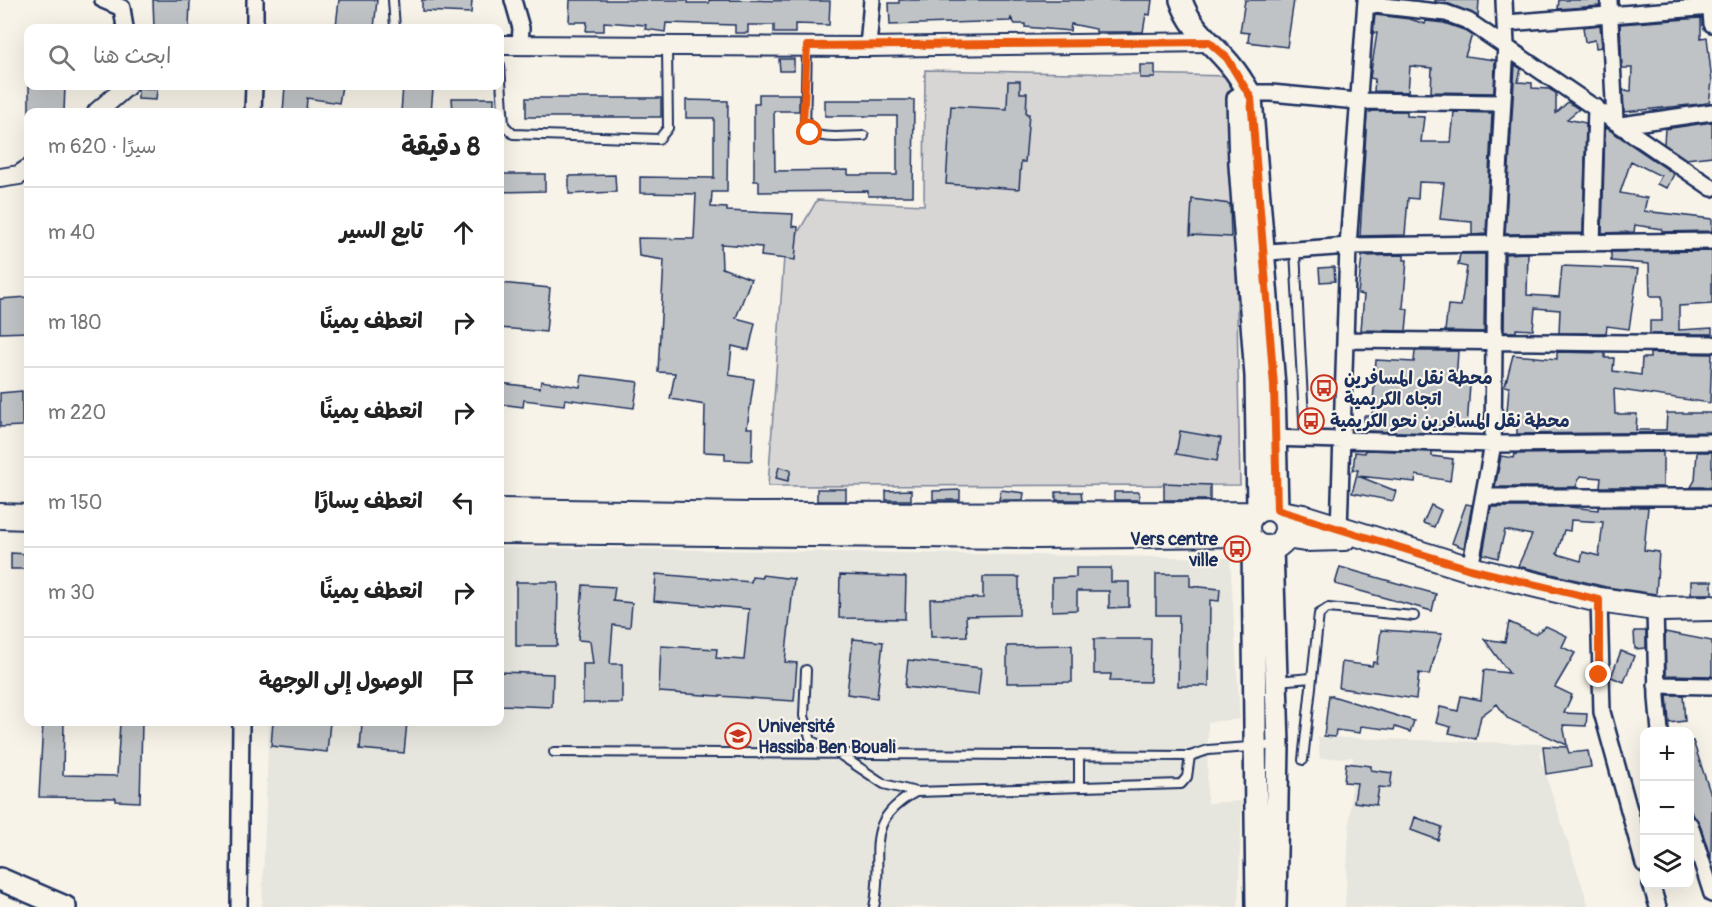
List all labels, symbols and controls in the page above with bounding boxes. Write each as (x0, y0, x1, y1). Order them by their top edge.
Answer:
search box (24, 24, 504, 90)
icon: search (45, 41, 78, 74)
text: ابحث هنا (93, 42, 171, 70)
route start (796, 119, 822, 145)
text: 8 دقيقة (401, 131, 480, 163)
text: سيرًا · 620 m (48, 134, 157, 159)
icon: ahead (447, 216, 480, 249)
text: تابع السير (340, 217, 423, 245)
text: 40 m (48, 220, 95, 245)
icon: right (447, 306, 480, 339)
text: انعطف يمينًا (320, 307, 423, 335)
text: 180 m (48, 310, 102, 335)
place label: محطة نقل المسافرين اتجاه الكريمية (1344, 367, 1493, 411)
bus stop icon: محطة نقل المسافرين اتجاه الكريمية (1309, 373, 1339, 403)
icon: right (447, 396, 480, 429)
text: انعطف يمينًا (320, 397, 423, 425)
text: 220 m (48, 400, 106, 425)
bus stop icon: محطة نقل المسافرين نحو الكريمية (1296, 406, 1326, 436)
place label: محطة نقل المسافرين نحو الكريمية (1330, 410, 1570, 433)
icon: left (447, 486, 480, 519)
text: انعطف يسارًا (314, 487, 423, 515)
text: 150 m (48, 490, 102, 515)
place label: Vers centre ville (1130, 528, 1219, 572)
bus stop icon: Vers centre ville (1222, 534, 1252, 564)
icon: right (447, 576, 480, 609)
text: انعطف يمينًا (320, 577, 423, 605)
text: 30 m (48, 580, 95, 605)
route end (1585, 661, 1611, 687)
icon: arrive (447, 666, 480, 699)
text: الوصول إلى الوجهة (259, 667, 423, 695)
place label: Université Hassiba Ben Bouali (758, 715, 896, 759)
school or university icon: Université Hassiba Ben Bouali (723, 721, 753, 751)
map controls (1640, 727, 1694, 889)
button: + (1640, 727, 1694, 781)
button: − (1640, 781, 1694, 835)
button: layers (1640, 835, 1694, 889)

